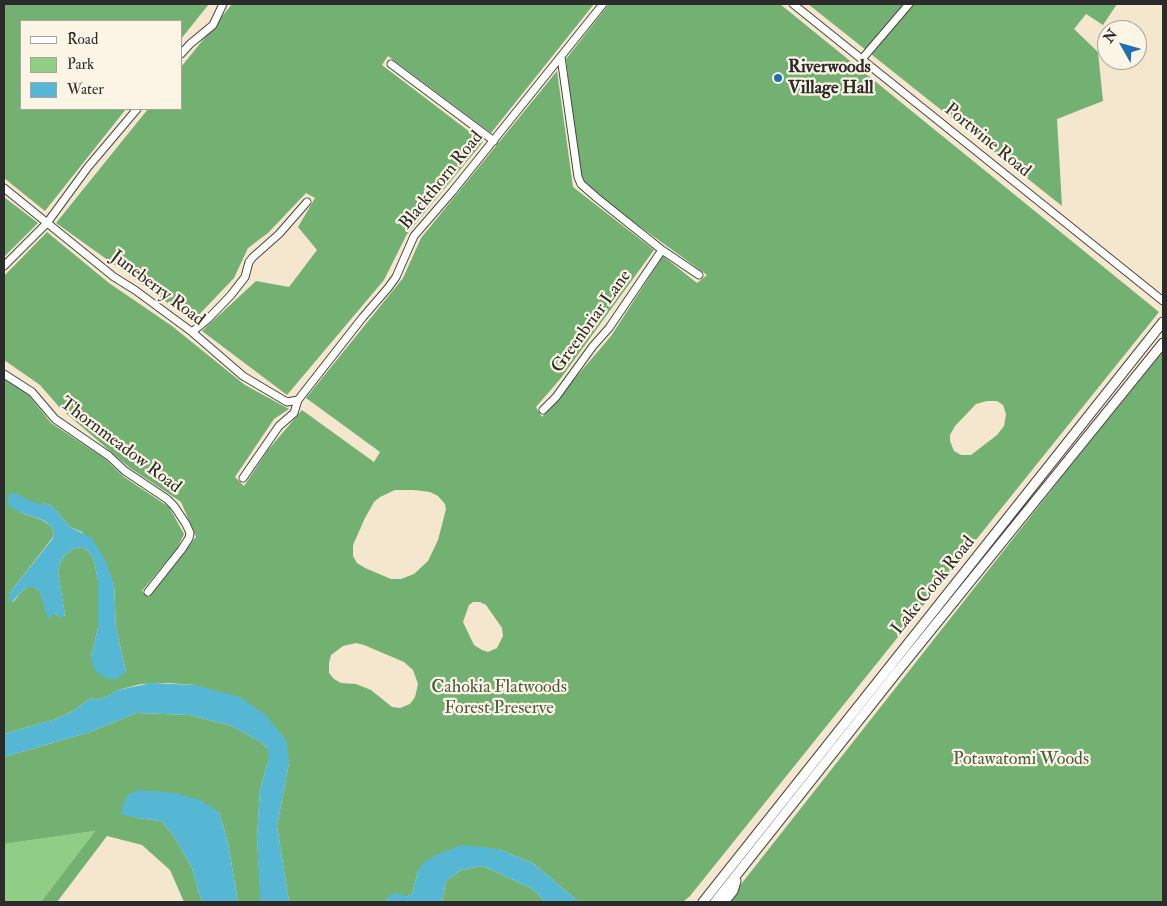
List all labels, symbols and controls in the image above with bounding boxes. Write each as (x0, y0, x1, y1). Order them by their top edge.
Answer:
legend (20, 20, 182, 110)
north arrow (1097, 20, 1147, 70)
text: N (1100, 26, 1121, 46)
text: Road (67, 30, 98, 49)
text: Park (67, 55, 94, 74)
place label: Riverwoods Village Hall (788, 57, 874, 100)
marker: Riverwoods Village Hall (772, 72, 784, 84)
text: Water (67, 80, 104, 99)
street label: Portwine Road (939, 99, 1035, 183)
street label: Blackthorn Road (396, 127, 488, 235)
street label: Juneberry Road (106, 247, 208, 331)
street label: Greenbriar Lane (548, 267, 636, 377)
street label: Thornmeadow Road (55, 393, 185, 499)
street label: Lake Cook Road (888, 532, 980, 640)
park label: Cahokia Flatwoods Forest Preserve (431, 677, 567, 720)
park label: Potawatomi Woods (953, 749, 1089, 771)

